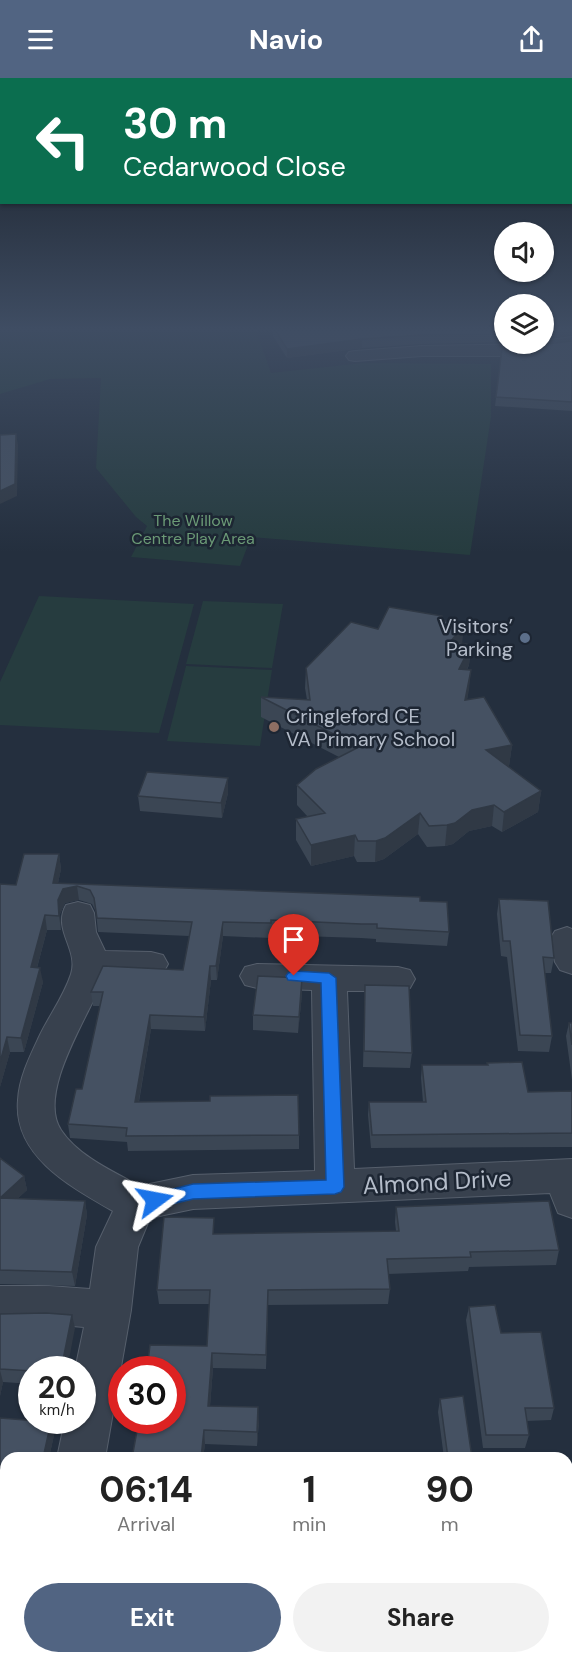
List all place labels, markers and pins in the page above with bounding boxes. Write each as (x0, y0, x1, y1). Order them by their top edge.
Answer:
place label: Visitors’ Parking (439, 613, 513, 662)
marker: Visitors’ Parking (518, 631, 532, 645)
place label: Cringleford CE VA Primary School (286, 703, 455, 752)
marker: Cringleford CE VA Primary School (267, 720, 281, 734)
pin (268, 914, 319, 976)

